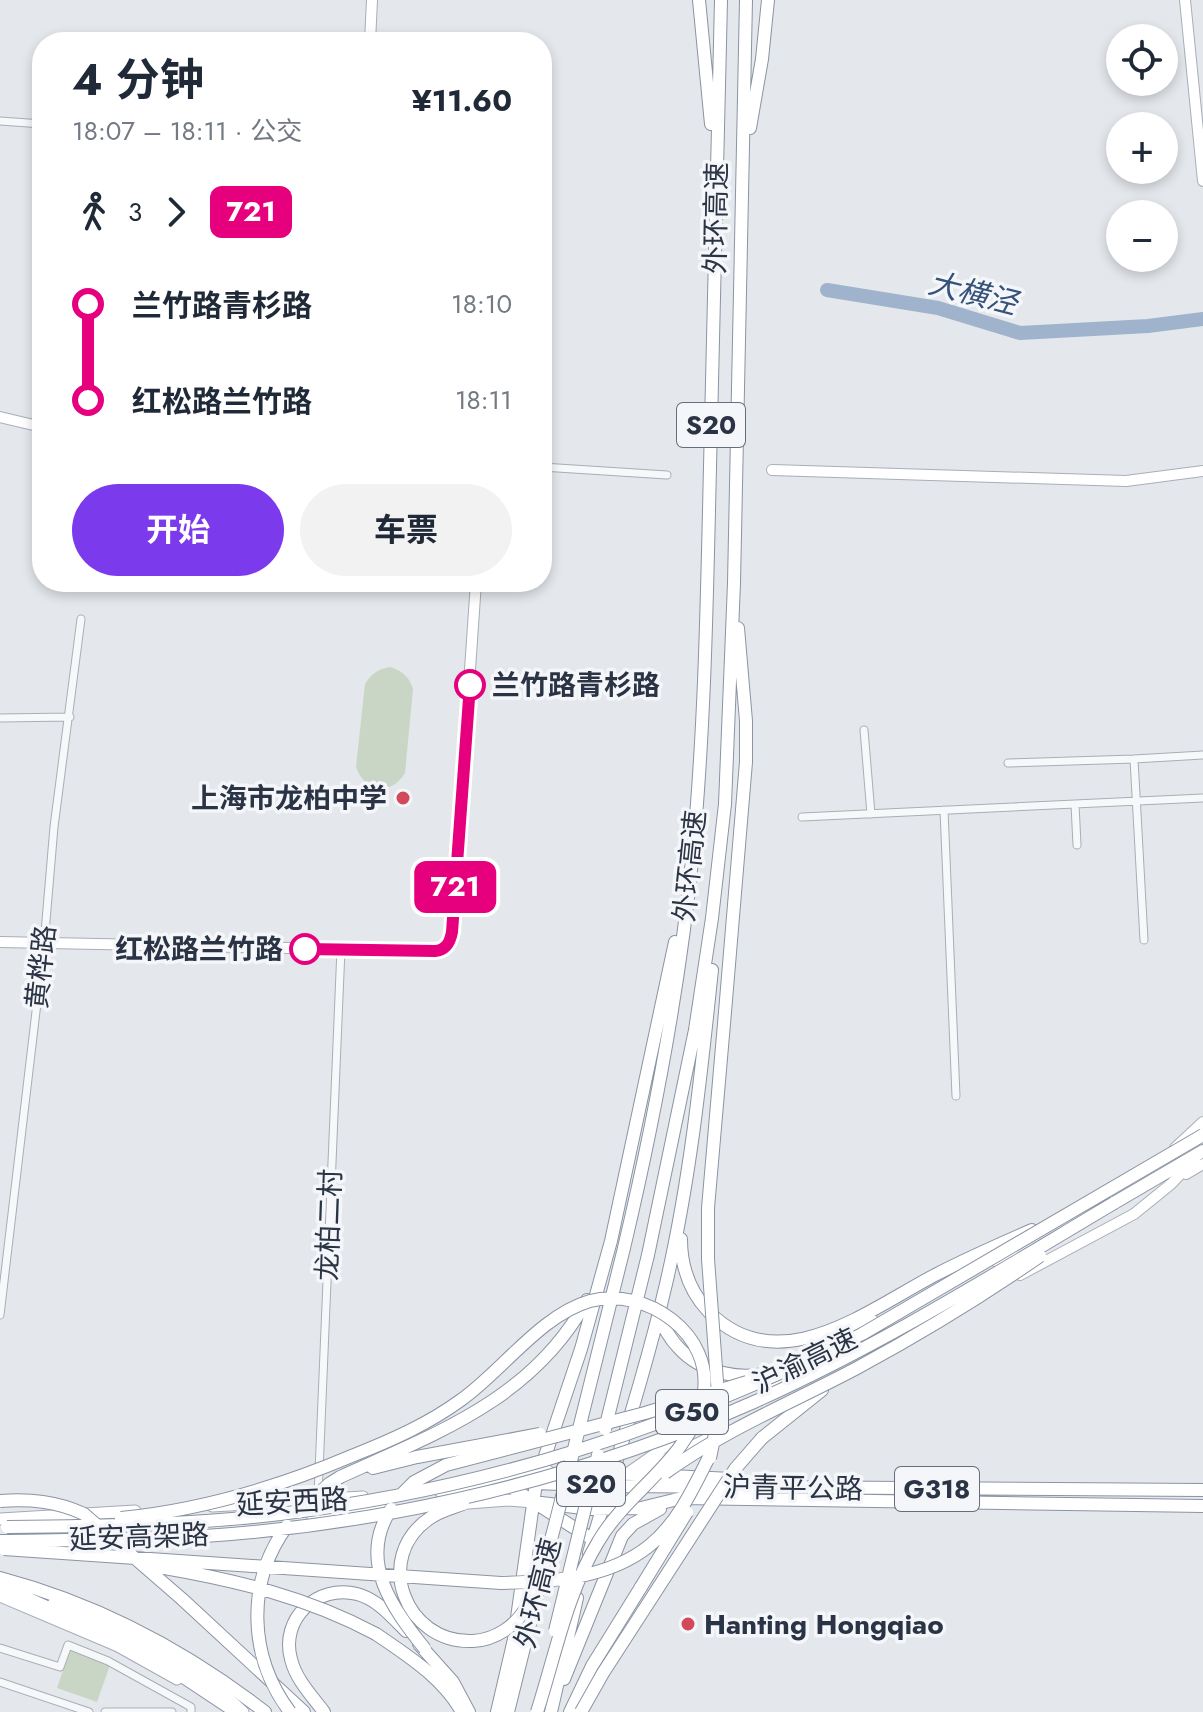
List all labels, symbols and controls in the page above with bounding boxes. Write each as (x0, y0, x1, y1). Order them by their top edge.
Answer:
map controls (1106, 24, 1178, 272)
button: locate (1106, 24, 1178, 96)
text: 4 分钟 (72, 48, 204, 112)
text: ¥11.60 (412, 79, 512, 122)
text: 18:07 – 18:11 · 公交 (72, 112, 302, 150)
button: + (1106, 112, 1178, 184)
street label: 外环高速 (695, 162, 737, 274)
icon: walk (72, 190, 116, 234)
icon: forward (154, 190, 198, 234)
text: 721 (226, 191, 276, 232)
text: 3 (128, 193, 142, 231)
button: − (1106, 200, 1178, 272)
water label: 大横泾 (924, 261, 1025, 325)
text: 兰竹路青杉路 (132, 284, 312, 327)
text: 18:10 (451, 285, 512, 323)
text: 红松路兰竹路 (132, 380, 312, 423)
text: 18:11 (455, 381, 512, 419)
road number: S20 (677, 403, 745, 447)
button: 开始 (72, 484, 284, 576)
button: 车票 (300, 484, 512, 576)
place label: 兰竹路青杉路 (492, 665, 660, 706)
marker: 兰竹路青杉路 (455, 670, 485, 700)
place label: 上海市龙柏中学 (191, 778, 387, 819)
marker: 上海市龙柏中学 (394, 789, 412, 807)
street label: 外环高速 (664, 808, 716, 924)
line badge: 721 (409, 861, 501, 913)
text: 721 (430, 866, 480, 907)
street label: 黄桦路 (16, 923, 66, 1011)
place label: 红松路兰竹路 (115, 929, 283, 970)
marker: 红松路兰竹路 (290, 934, 320, 964)
street label: 龙柏二村 (307, 1168, 351, 1282)
street label: 沪渝高速 (746, 1318, 864, 1404)
road number: G50 (656, 1390, 728, 1434)
road number: S20 (557, 1462, 625, 1506)
street label: 沪青平公路 (723, 1466, 863, 1510)
road number: G318 (895, 1467, 979, 1511)
street label: 延安西路 (235, 1479, 349, 1525)
street label: 延安高架路 (68, 1514, 210, 1560)
street label: 外环高速 (505, 1534, 571, 1652)
place label: Hanting Hongqiao (704, 1604, 944, 1645)
marker: Hanting Hongqiao (679, 1615, 697, 1633)

